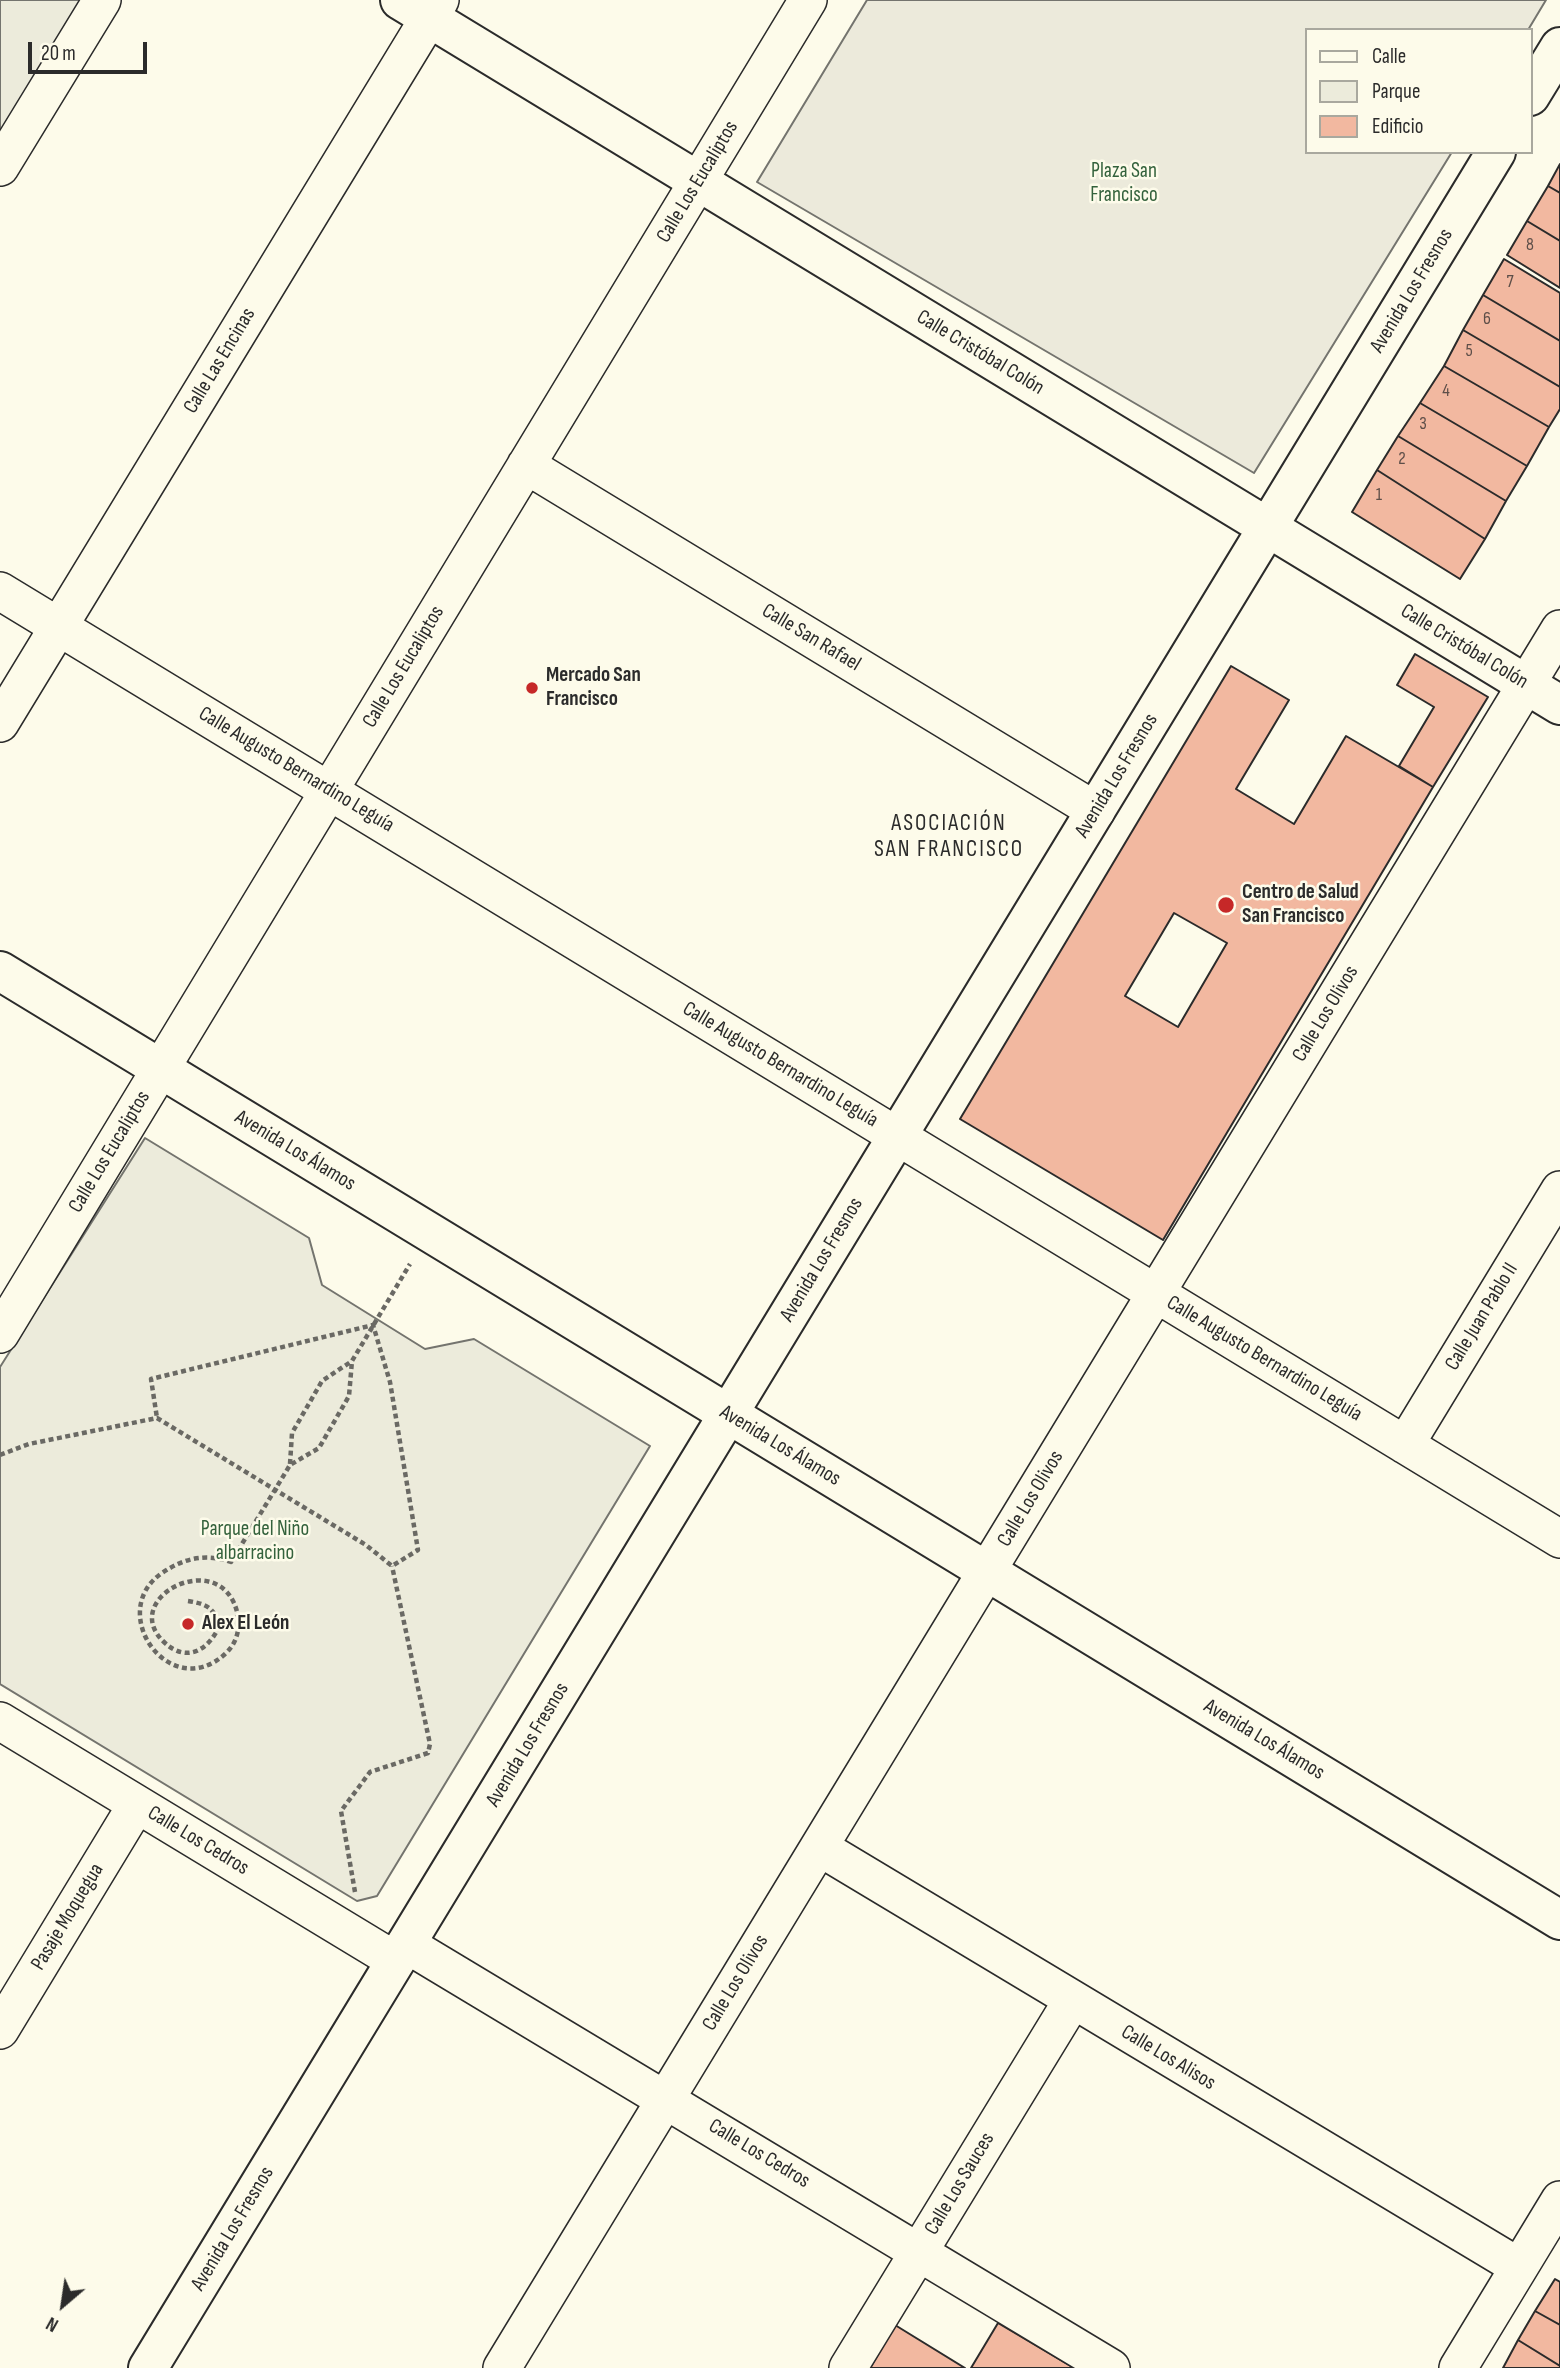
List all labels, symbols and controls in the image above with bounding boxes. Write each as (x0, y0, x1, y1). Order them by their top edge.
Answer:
scale bar (32, 28, 150, 72)
legend (1304, 28, 1532, 154)
text: 20 m (41, 41, 76, 66)
text: Calle (1372, 44, 1406, 69)
text: Parque (1372, 79, 1420, 104)
text: Edificio (1372, 114, 1423, 139)
street label: Calle Los Eucaliptos (652, 116, 744, 248)
park label: Plaza San Francisco (1090, 159, 1158, 209)
street label: Avenida Los Fresnos (1365, 224, 1459, 358)
house number: 8 (1526, 234, 1534, 256)
house number: 7 (1506, 271, 1514, 293)
street label: Calle Las Encinas (179, 304, 261, 418)
street label: Calle Cristóbal Colón (912, 305, 1048, 401)
house number: 6 (1483, 308, 1491, 330)
house number: 5 (1465, 340, 1473, 362)
house number: 4 (1442, 380, 1450, 402)
house number: 3 (1419, 413, 1427, 435)
house number: 2 (1398, 448, 1406, 470)
house number: 1 (1376, 484, 1382, 506)
street label: Calle San Rafael (757, 599, 865, 677)
street label: Calle Cristóbal Colón (1396, 599, 1532, 695)
street label: Calle Los Eucaliptos (358, 601, 450, 733)
place label: Mercado San Francisco (546, 663, 641, 713)
marker: Mercado San Francisco (524, 680, 540, 696)
street label: Calle Augusto Bernardino Leguía (194, 702, 398, 838)
street label: Avenida Los Fresnos (1070, 709, 1164, 843)
district label: ASOCIACIÓN SAN FRANCISCO (876, 810, 1022, 864)
place label: Centro de Salud San Francisco (1242, 880, 1359, 930)
marker: Centro de Salud San Francisco (1216, 895, 1236, 915)
street label: Calle Los Olivos (1288, 961, 1364, 1067)
street label: Calle Augusto Bernardino Leguía (678, 997, 882, 1133)
street label: Calle Los Eucaliptos (64, 1086, 156, 1218)
street label: Avenida Los Álamos (230, 1105, 360, 1197)
street label: Avenida Los Fresnos (775, 1193, 869, 1327)
street label: Calle Juan Pablo II (1440, 1259, 1524, 1375)
street label: Calle Augusto Bernardino Leguía (1162, 1291, 1366, 1427)
street label: Avenida Los Álamos (715, 1400, 845, 1492)
street label: Calle Los Olivos (993, 1446, 1069, 1552)
park label: Parque del Niño albarracino (201, 1517, 309, 1567)
place label: Alex El León (202, 1611, 289, 1637)
marker: Alex El León (180, 1616, 196, 1632)
street label: Avenida Los Fresnos (481, 1678, 575, 1812)
street label: Avenida Los Álamos (1199, 1694, 1329, 1786)
street label: Calle Los Cedros (143, 1801, 253, 1881)
street label: Pasaje Moquegua (26, 1859, 110, 1975)
street label: Calle Los Olivos (698, 1930, 774, 2036)
street label: Calle Los Alisos (1116, 2020, 1220, 2096)
street label: Calle Los Cedros (704, 2114, 814, 2194)
street label: Calle Los Sauces (920, 2128, 1000, 2240)
street label: Avenida Los Fresnos (186, 2162, 280, 2296)
north arrow (28, 2270, 98, 2340)
text: N (43, 2311, 63, 2336)

